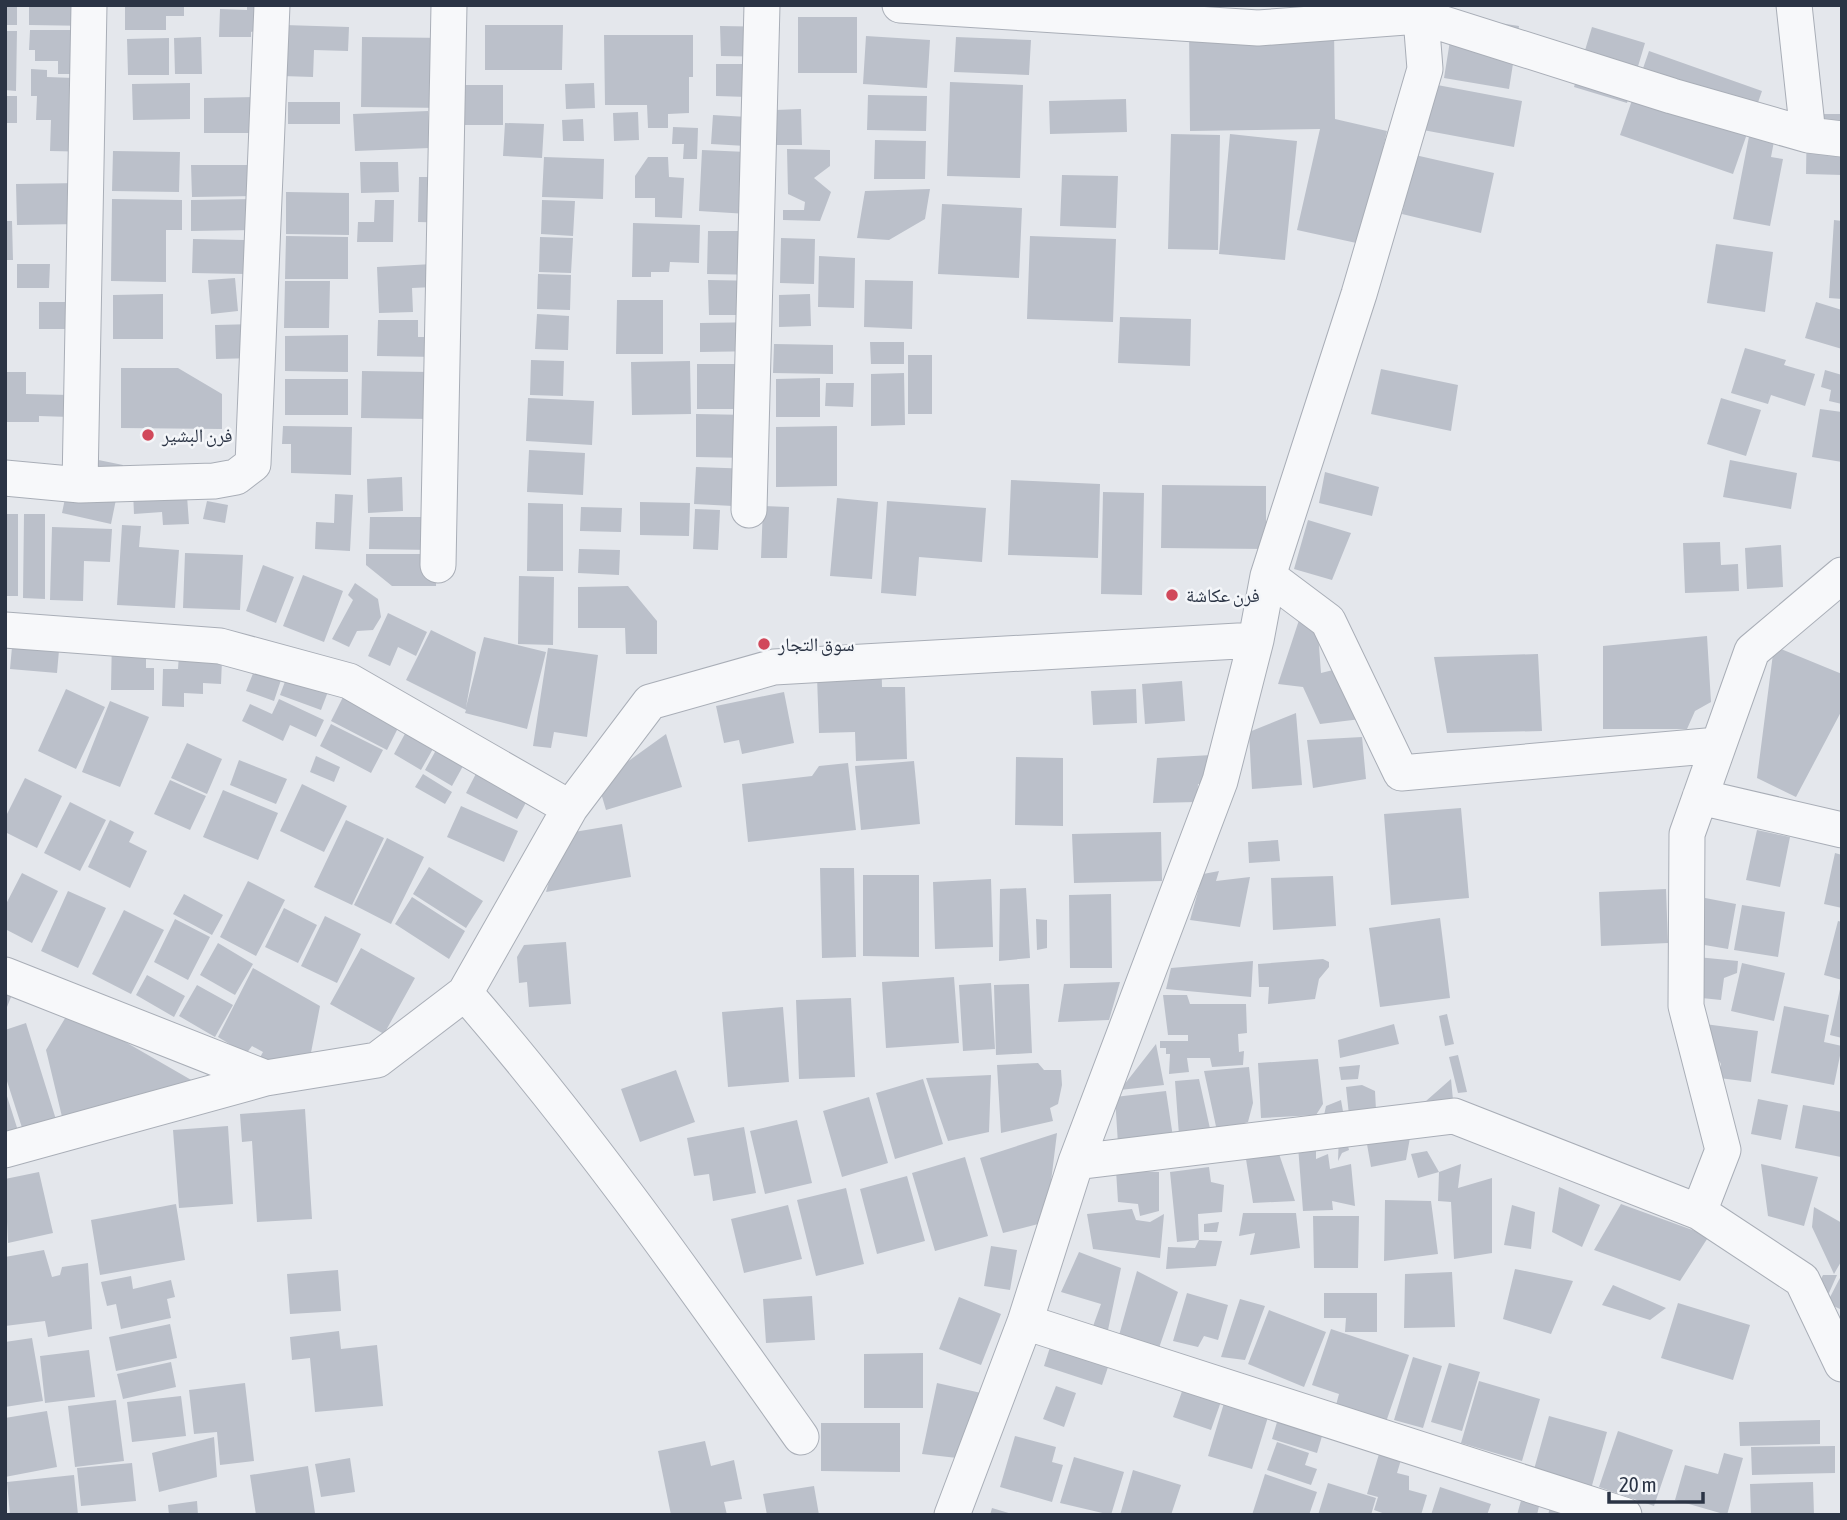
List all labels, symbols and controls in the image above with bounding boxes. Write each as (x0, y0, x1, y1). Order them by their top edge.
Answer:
place label: فرن البشير (161, 424, 233, 447)
marker: فرن البشير (140, 427, 156, 443)
place label: فرن عكاشة (1186, 584, 1260, 607)
marker: فرن عكاشة (1164, 587, 1180, 603)
place label: سوق التجار (777, 633, 854, 656)
marker: سوق التجار (756, 636, 772, 652)
scale bar (1609, 1460, 1703, 1504)
text: 20 m (1619, 1472, 1657, 1496)

